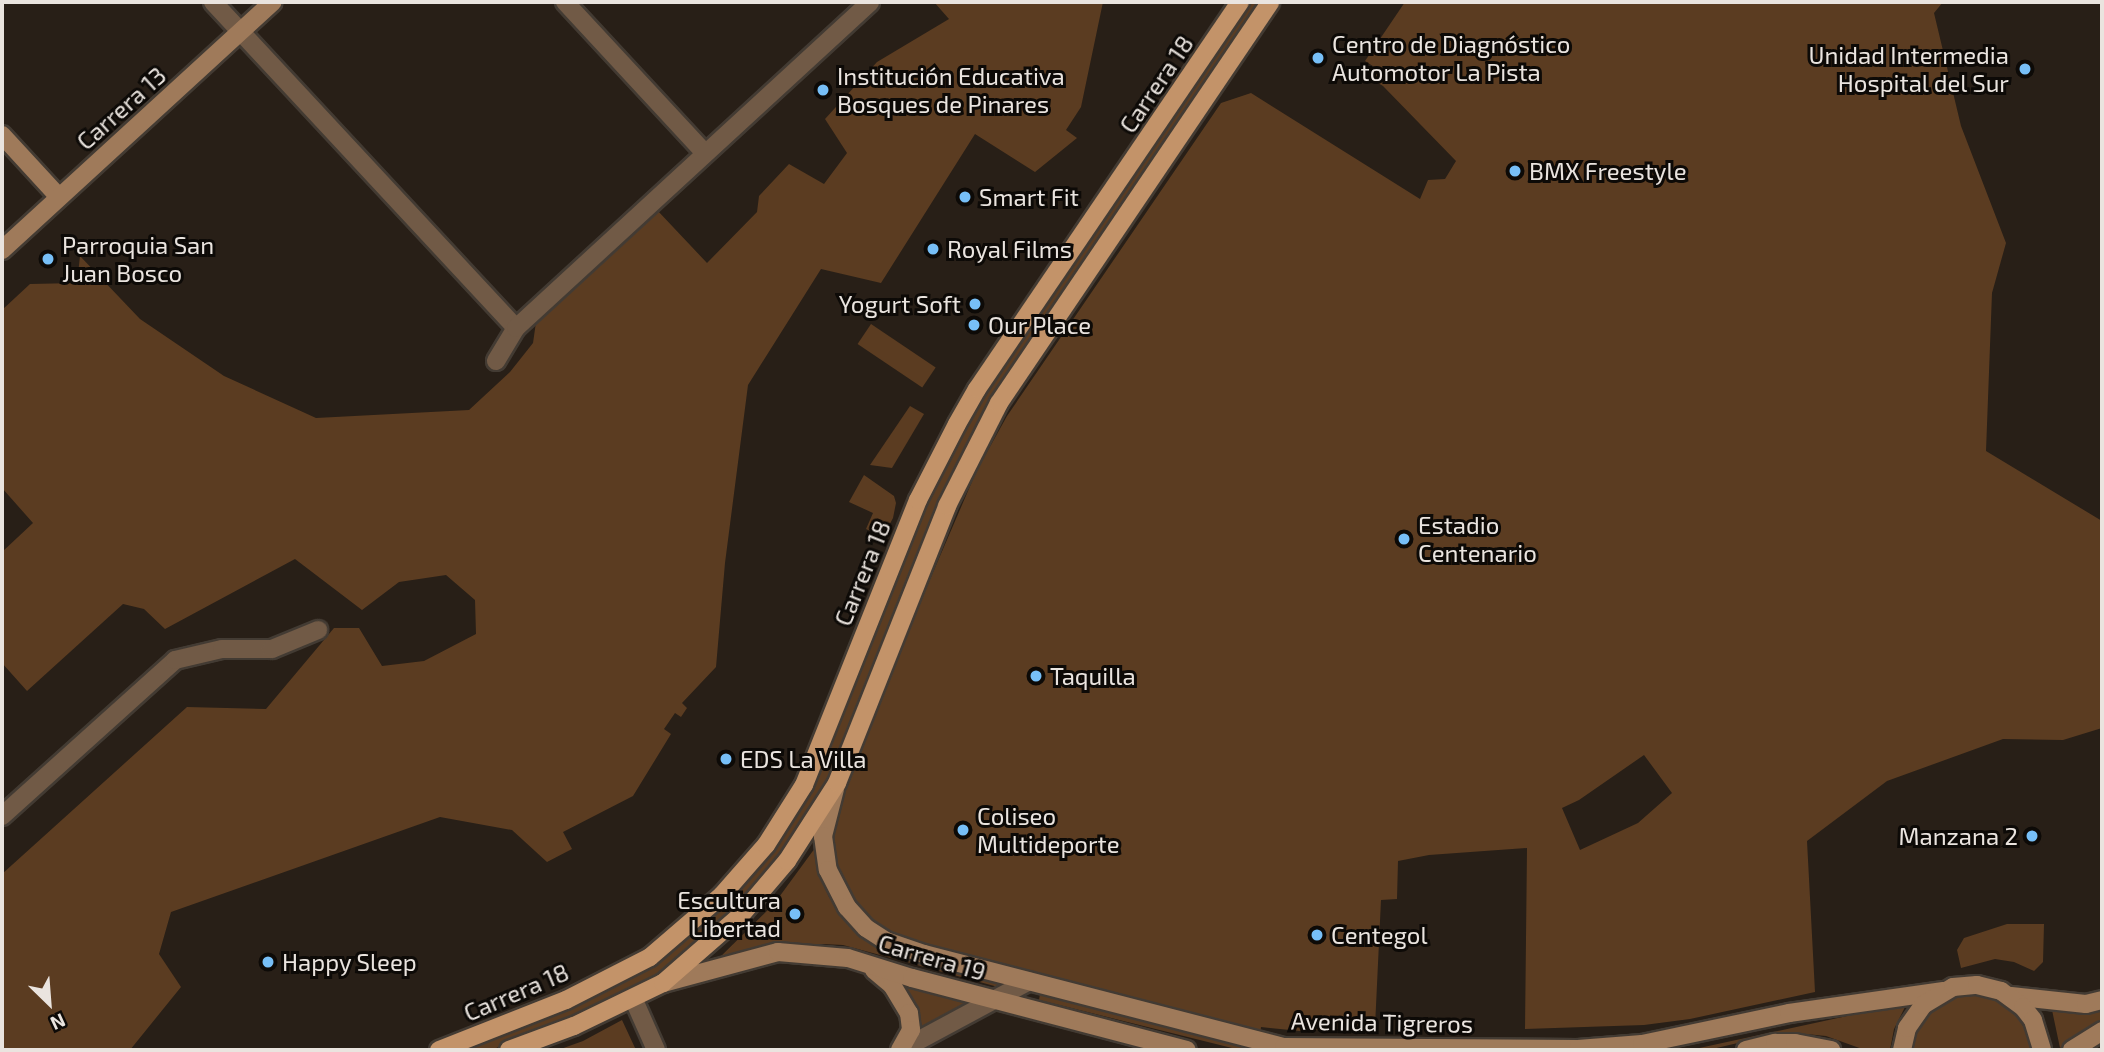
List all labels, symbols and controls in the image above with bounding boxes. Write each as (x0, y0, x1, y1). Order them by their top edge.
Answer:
street label: Carrera 18 (1113, 30, 1199, 138)
place label: Centro de Diagnóstico Automotor La Pista (1332, 30, 1570, 86)
place label: Unidad Intermedia Hospital del Sur (1808, 41, 2009, 97)
marker: Centro de Diagnóstico Automotor La Pista (1310, 50, 1326, 66)
marker: Unidad Intermedia Hospital del Sur (2015, 59, 2035, 79)
street label: Carrera 13 (71, 61, 171, 155)
place label: Institución Educativa Bosques de Pinares (837, 62, 1065, 118)
marker: Institución Educativa Bosques de Pinares (815, 82, 831, 98)
place label: BMX Freestyle (1529, 157, 1687, 185)
marker: BMX Freestyle (1507, 163, 1523, 179)
place label: Smart Fit (979, 183, 1079, 211)
marker: Smart Fit (957, 189, 973, 205)
place label: Parroquia San Juan Bosco (62, 231, 214, 287)
place label: Royal Films (947, 235, 1073, 263)
marker: Royal Films (925, 241, 941, 257)
marker: Parroquia San Juan Bosco (40, 251, 56, 267)
place label: Yogurt Soft (839, 290, 961, 318)
marker: Yogurt Soft (967, 296, 983, 312)
place label: Our Place (988, 311, 1092, 339)
marker: Our Place (966, 317, 982, 333)
place label: Estadio Centenario (1418, 511, 1537, 567)
street label: Carrera 18 (828, 516, 896, 630)
marker: Estadio Centenario (1396, 531, 1412, 547)
place label: Taquilla (1050, 662, 1136, 690)
marker: Taquilla (1028, 668, 1044, 684)
place label: EDS La Villa (740, 745, 867, 773)
marker: EDS La Villa (718, 751, 734, 767)
place label: Coliseo Multideporte (977, 802, 1120, 858)
marker: Coliseo Multideporte (955, 822, 971, 838)
place label: Manzana 2 (1898, 822, 2018, 850)
marker: Manzana 2 (2024, 828, 2040, 844)
place label: Escultura Libertad (677, 886, 781, 942)
marker: Escultura Libertad (787, 906, 803, 922)
place label: Centegol (1331, 921, 1428, 949)
marker: Centegol (1309, 927, 1325, 943)
street label: Carrera 19 (875, 928, 989, 986)
place label: Happy Sleep (282, 948, 417, 976)
marker: Happy Sleep (260, 954, 276, 970)
street label: Carrera 18 (459, 957, 573, 1027)
north arrow (14, 968, 84, 1038)
street label: Avenida Tigreros (1290, 1006, 1474, 1038)
text: N (47, 1009, 69, 1036)

